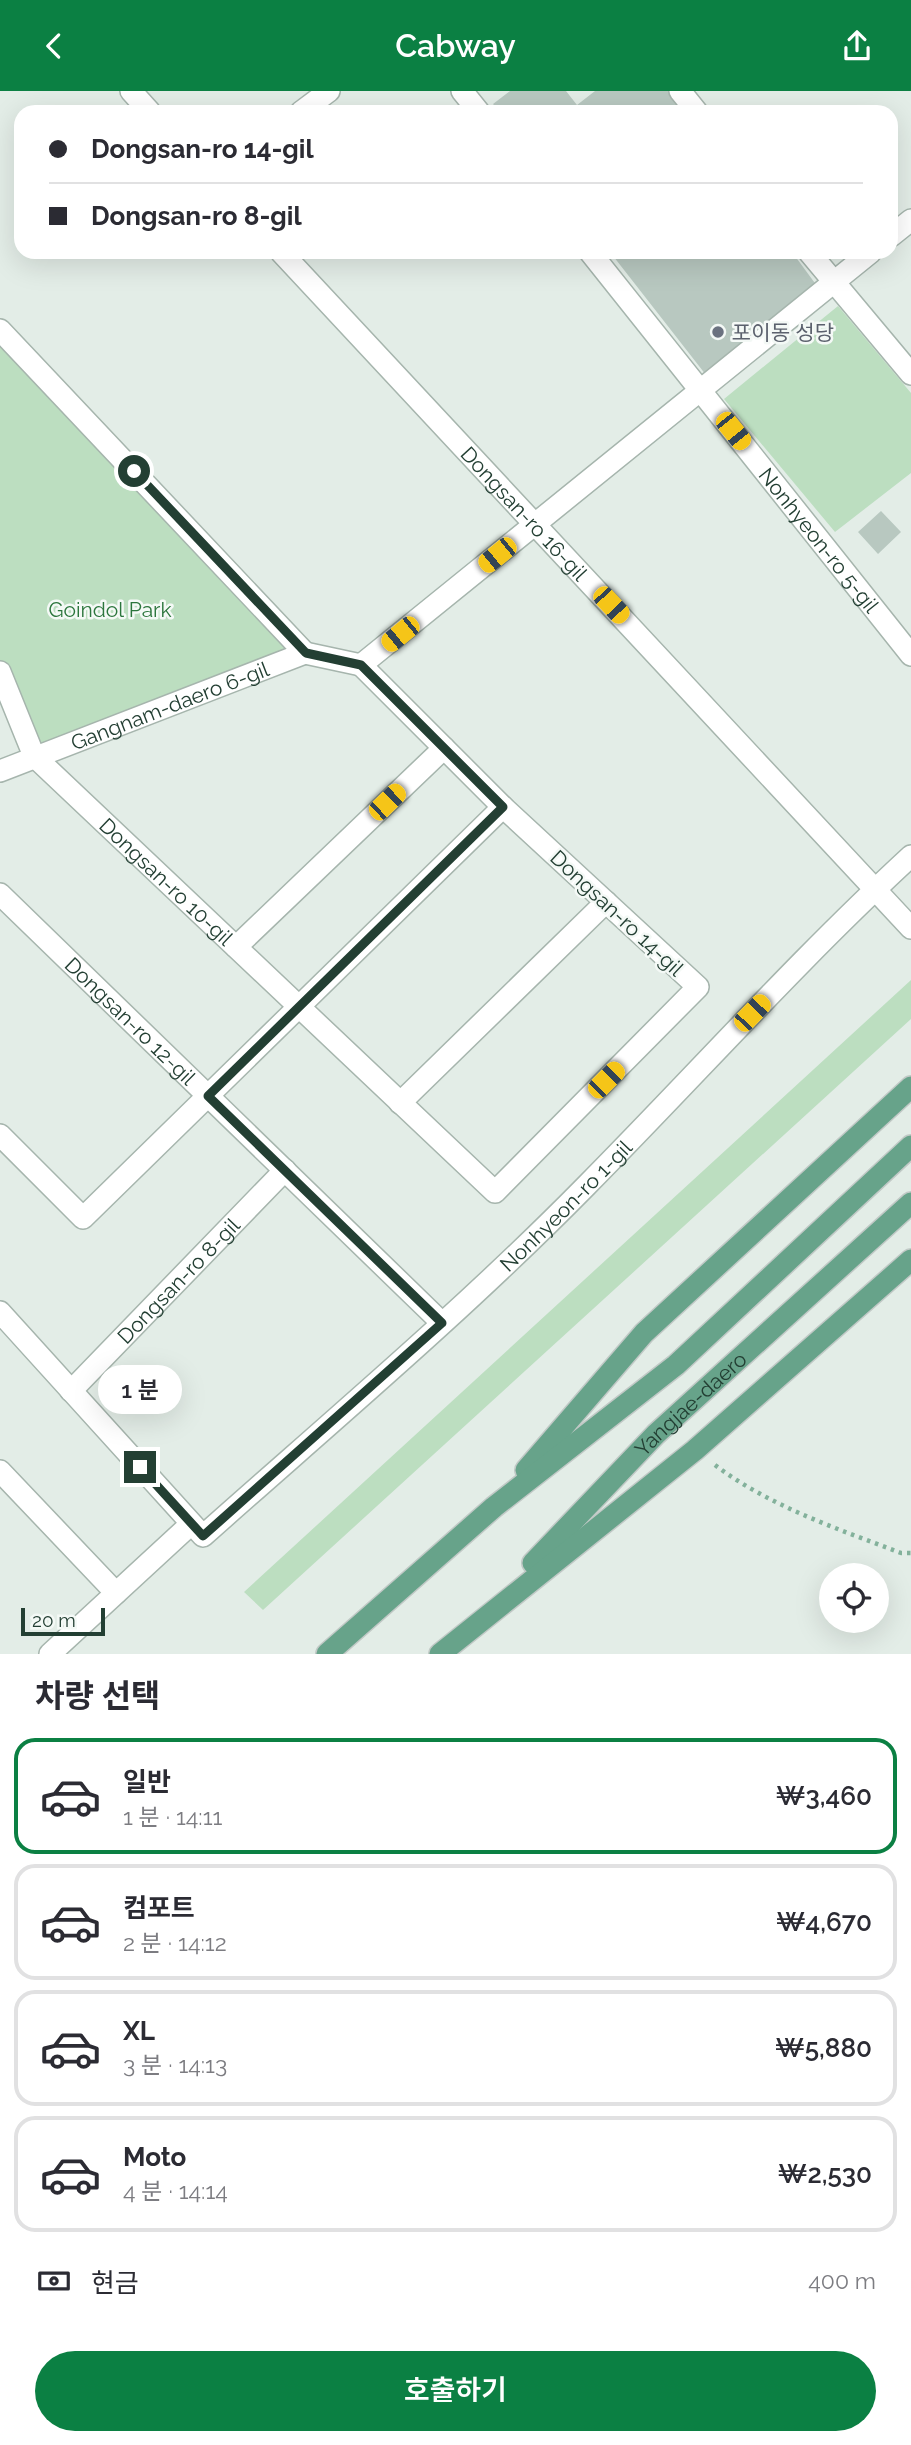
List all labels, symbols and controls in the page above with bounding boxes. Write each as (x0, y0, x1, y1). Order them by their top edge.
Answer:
icon: back (35, 27, 73, 65)
text: Cabway (395, 27, 516, 64)
icon: share (838, 27, 876, 65)
text: Dongsan-ro 14-gil (91, 134, 314, 164)
text: Dongsan-ro 8-gil (91, 201, 302, 231)
place label: 포이동 성당 (732, 320, 834, 345)
marker: 포이동 성당 (710, 324, 726, 340)
car (712, 408, 755, 454)
street label: Dongsan-ro 16-gil (456, 441, 593, 586)
route start (118, 455, 150, 487)
street label: Nonhyeon-ro 5-gil (754, 462, 885, 618)
car (475, 534, 520, 576)
car (589, 582, 634, 628)
park label: Goindol Park (48, 597, 172, 622)
car (378, 613, 423, 655)
street label: Gangnam-daero 6-gil (67, 656, 273, 755)
car (365, 780, 410, 824)
street label: Dongsan-ro 10-gil (95, 812, 239, 951)
street label: Dongsan-ro 14-gil (545, 845, 689, 981)
street label: Dongsan-ro 12-gil (60, 952, 201, 1090)
car (730, 991, 775, 1035)
car (584, 1058, 629, 1102)
street label: Nonhyeon-ro 1-gil (494, 1135, 637, 1276)
street label: Dongsan-ro 8-gil (112, 1212, 245, 1348)
street label: Yangjae-daero (629, 1346, 751, 1461)
callout: 1 분 (98, 1365, 182, 1415)
text: 1 분 (121, 1376, 159, 1403)
route end (124, 1451, 156, 1483)
map controls (819, 1563, 889, 1633)
button: locate (819, 1563, 889, 1633)
scale bar (21, 1605, 105, 1637)
text: 20 m (32, 1609, 76, 1631)
text: 차량 선택 (35, 1677, 160, 1714)
icon: car (39, 1765, 102, 1828)
text: 일반 (123, 1767, 171, 1797)
text: ₩3,460 (776, 1781, 872, 1811)
text: 1 분 · 14:11 (123, 1803, 222, 1830)
icon: car (39, 1891, 102, 1954)
text: 컴포트 (123, 1893, 195, 1923)
text: ₩4,670 (776, 1907, 872, 1937)
text: 2 분 · 14:12 (123, 1929, 227, 1956)
text: XL (123, 2016, 155, 2046)
icon: car (39, 2017, 102, 2080)
text: ₩5,880 (775, 2033, 872, 2063)
text: 3 분 · 14:13 (123, 2051, 227, 2078)
text: Moto (123, 2142, 186, 2172)
icon: car (39, 2143, 102, 2206)
text: ₩2,530 (778, 2159, 872, 2189)
text: 4 분 · 14:14 (123, 2177, 228, 2204)
icon: cash (35, 2262, 73, 2300)
text: 400 m (808, 2267, 876, 2294)
text: 현금 (91, 2268, 139, 2298)
button: 호출하기 (35, 2351, 876, 2431)

